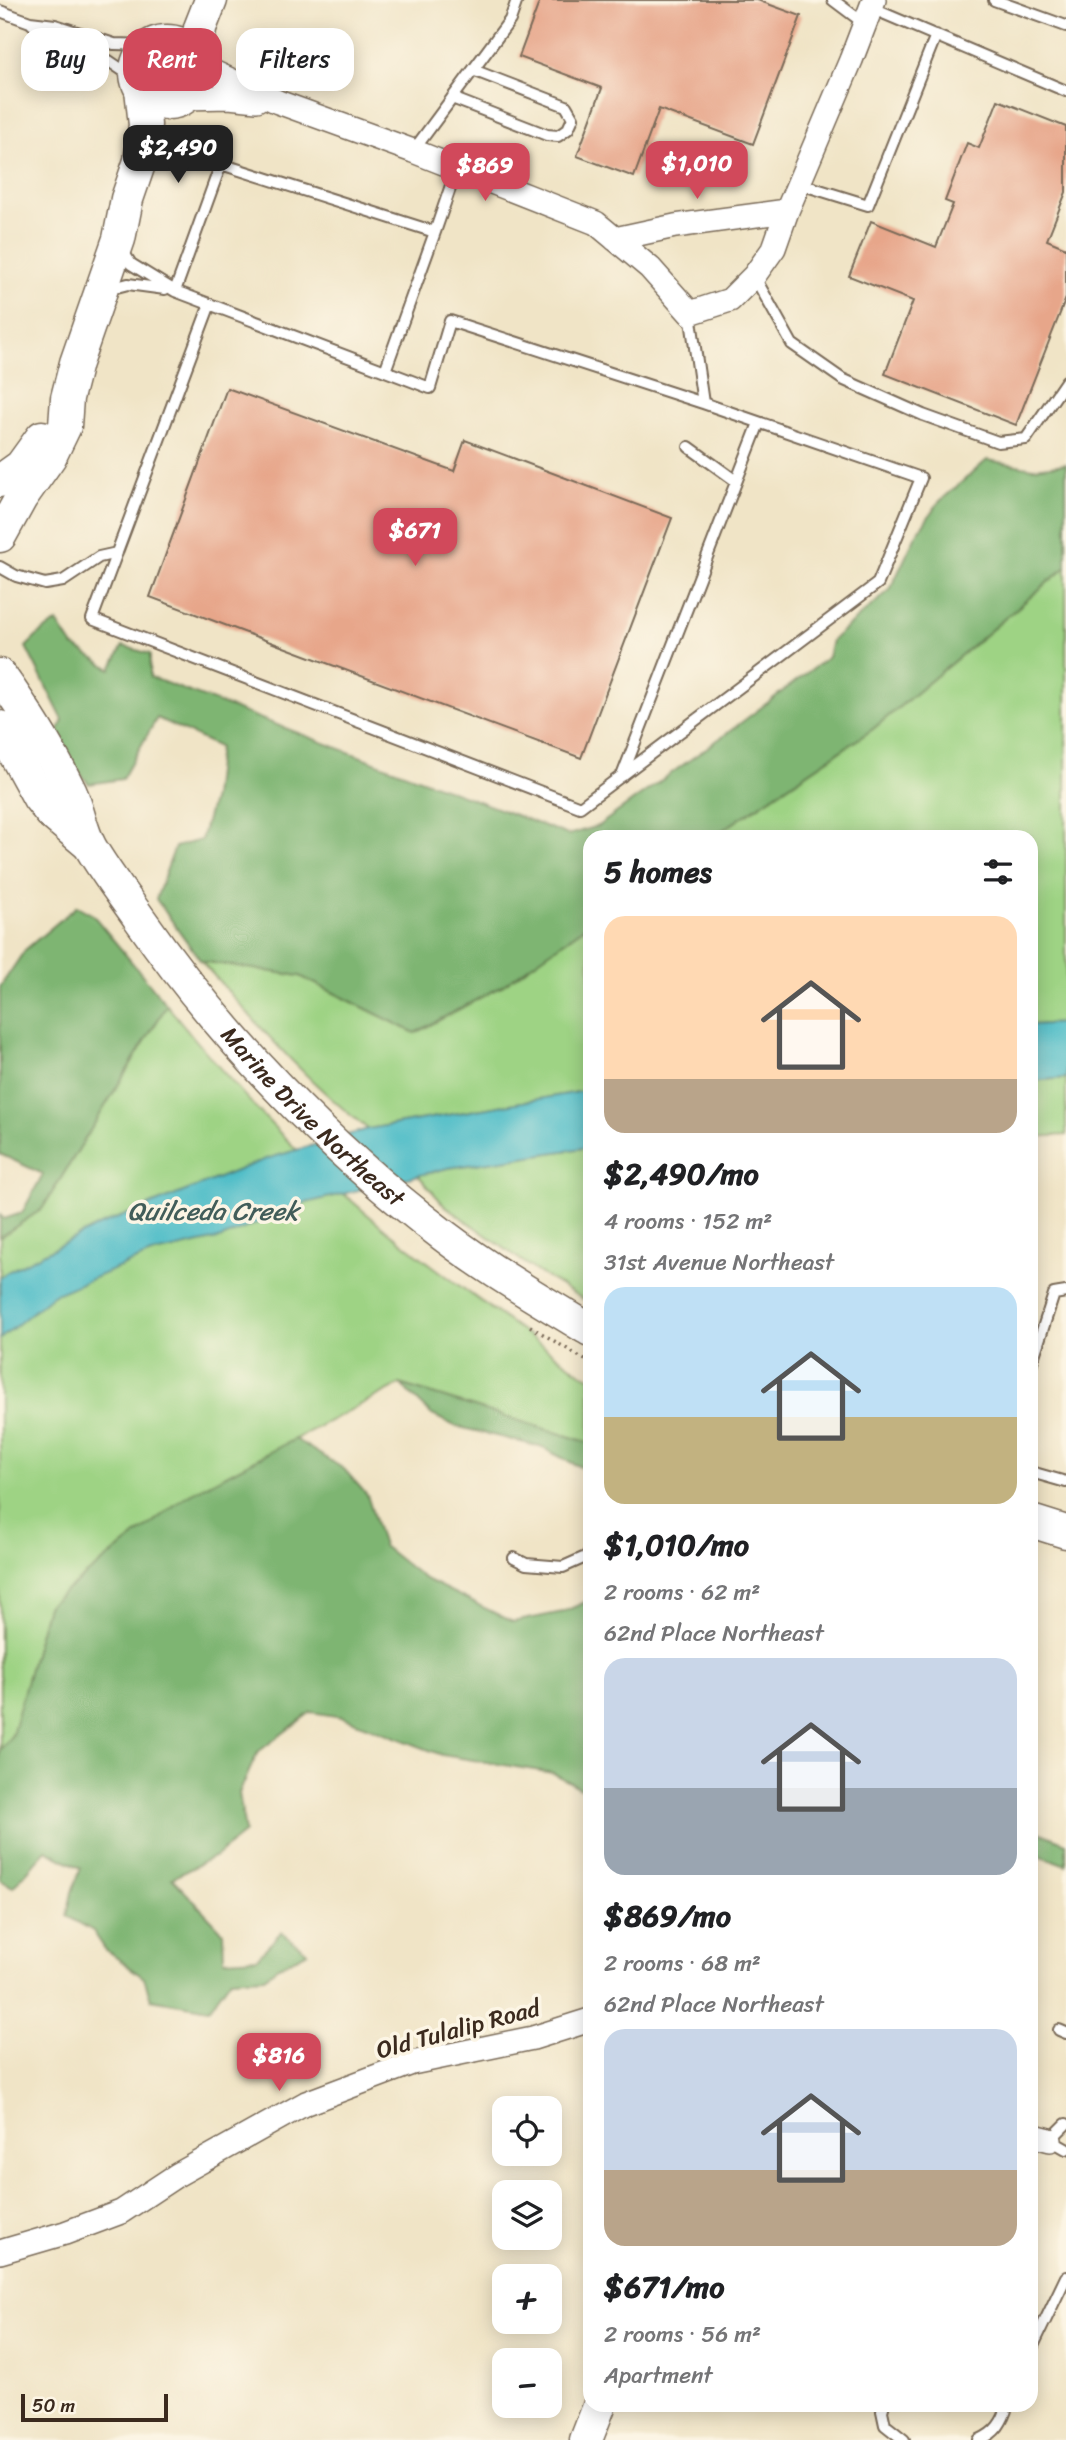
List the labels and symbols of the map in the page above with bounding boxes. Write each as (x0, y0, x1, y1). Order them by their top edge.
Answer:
pin: $2,490 (121, 125, 235, 185)
pin: $1,010 (640, 142, 754, 201)
pin: $869 (444, 144, 526, 203)
pin: $671 (374, 508, 456, 568)
street label: Marine Drive Northeast (210, 1016, 415, 1219)
water label: Quilceda Creek (128, 1188, 302, 1234)
street label: Old Tulalip Road (371, 1987, 546, 2071)
pin: $816 (238, 2034, 320, 2093)
scale bar (21, 2391, 168, 2423)

